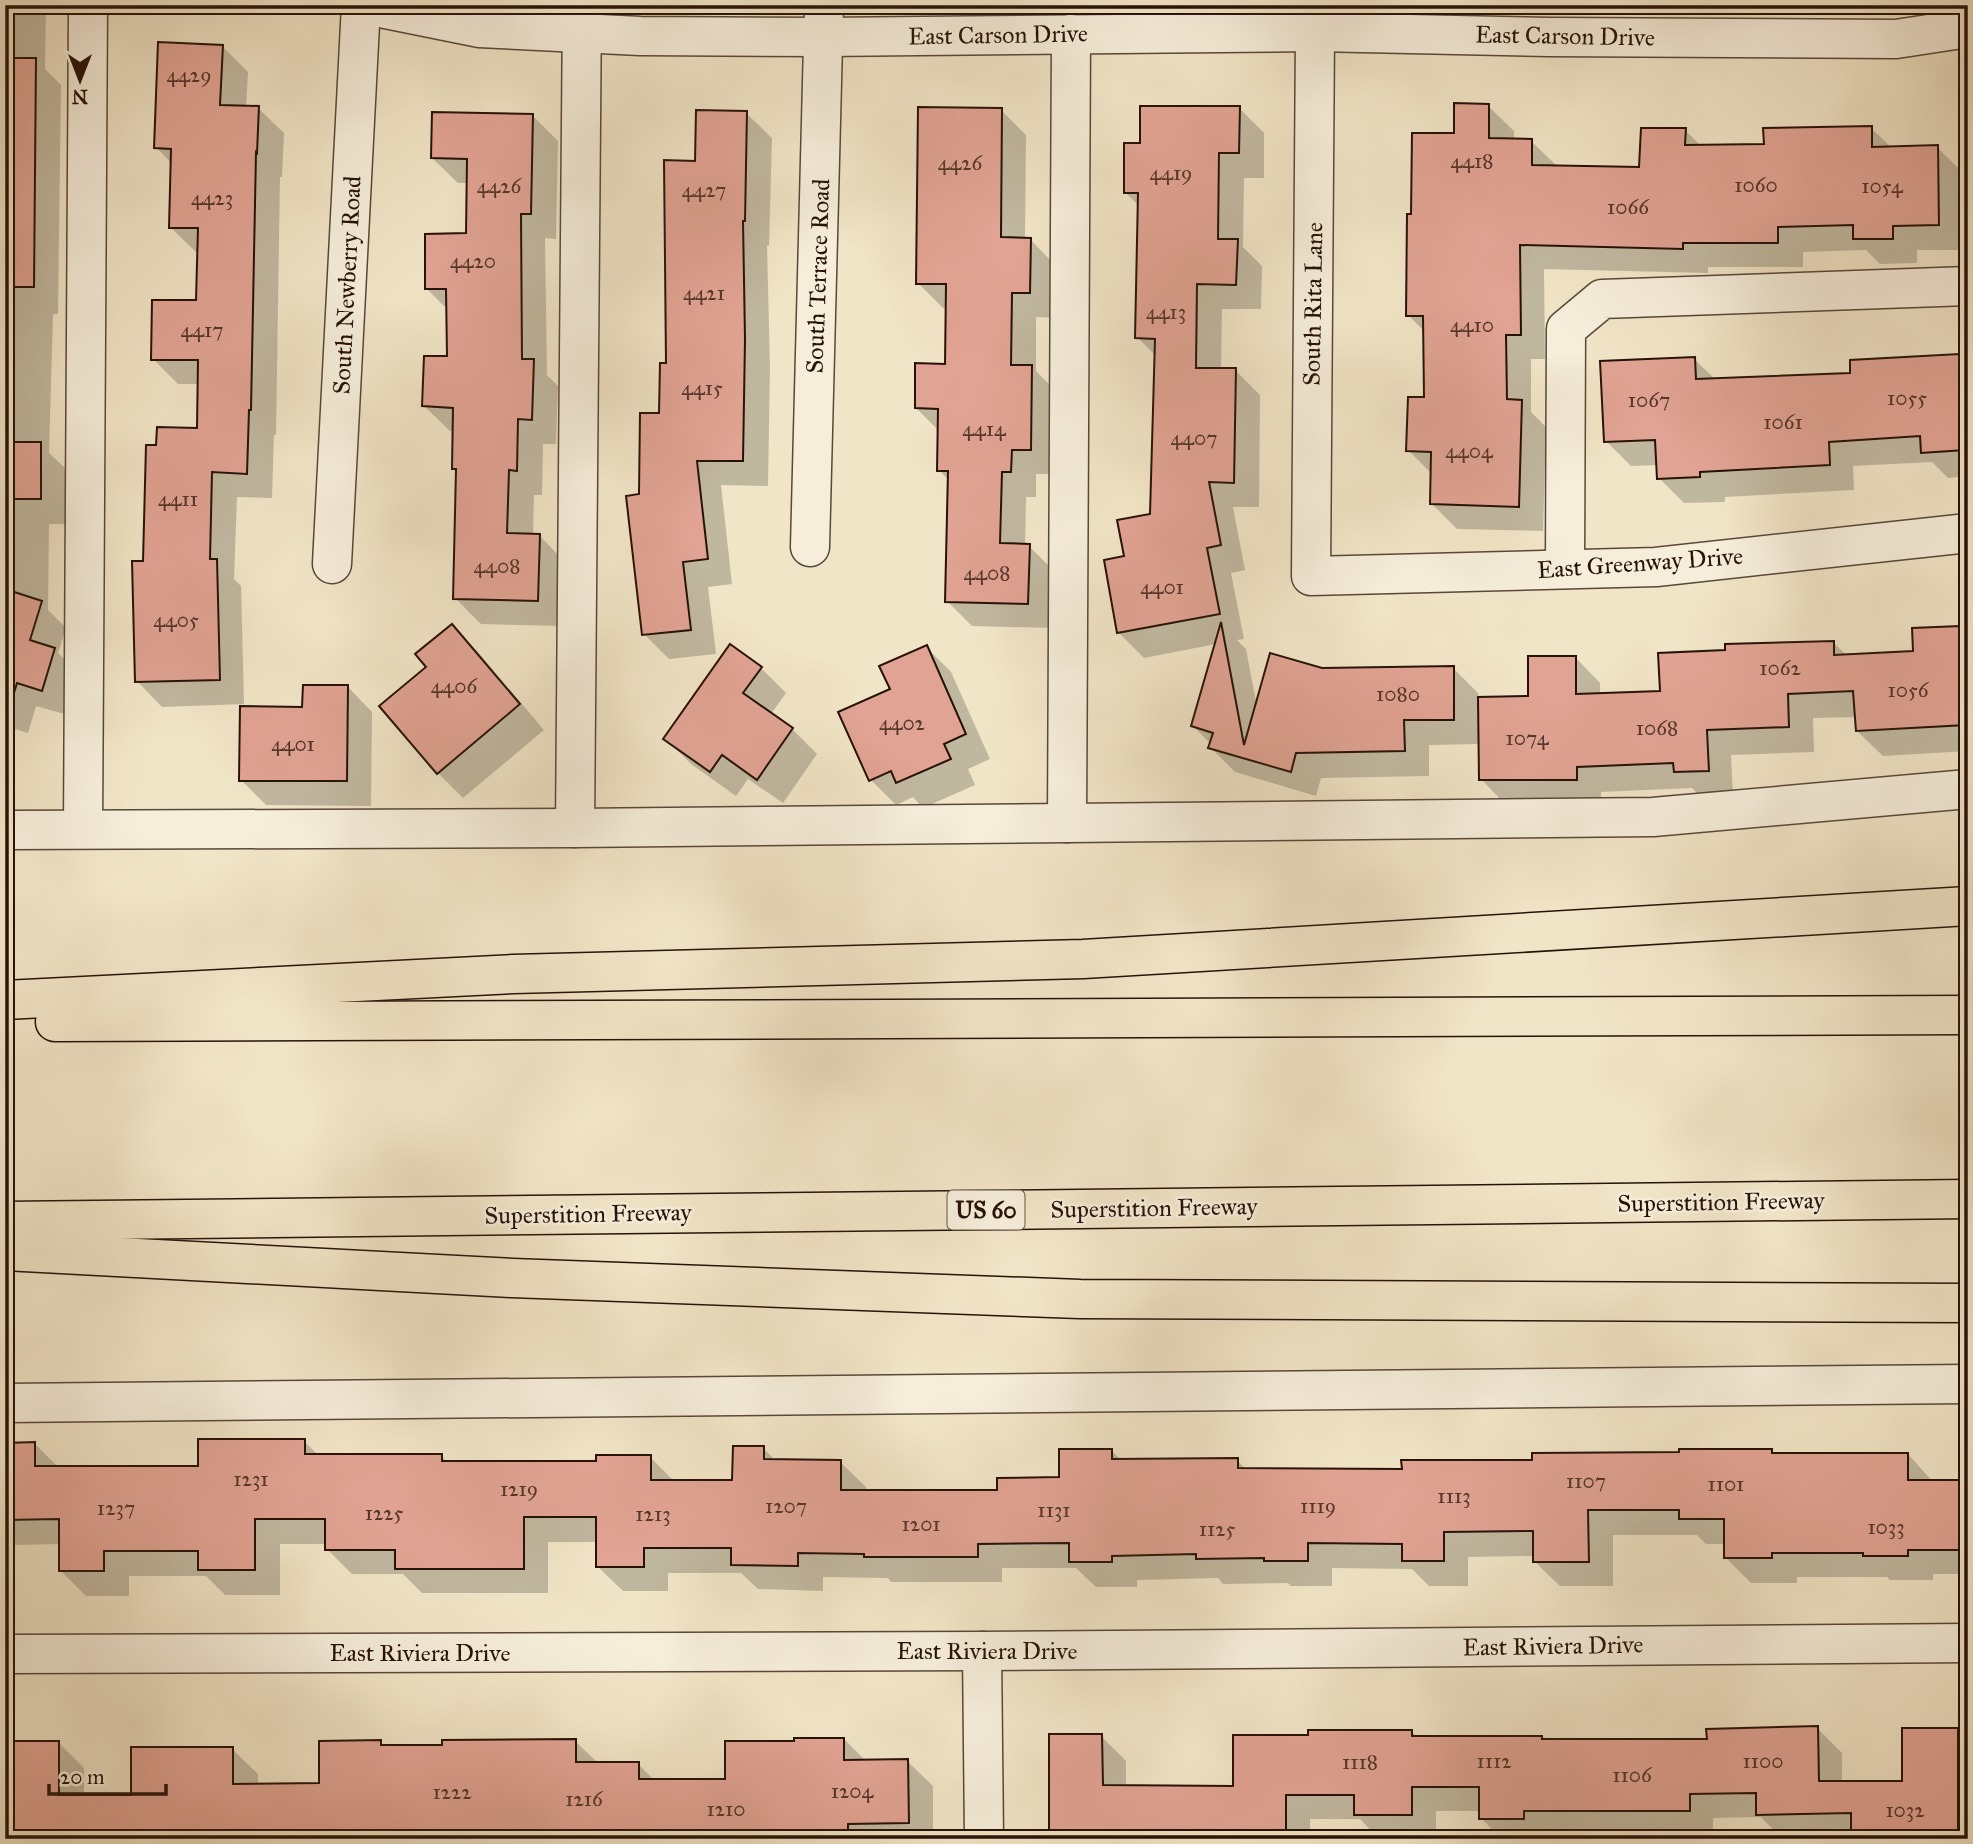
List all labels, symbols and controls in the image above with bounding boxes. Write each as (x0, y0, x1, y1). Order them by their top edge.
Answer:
street label: East Carson Drive (908, 18, 1088, 52)
street label: East Carson Drive (1475, 19, 1655, 53)
north arrow (46, 46, 116, 116)
house number: 4429 (166, 62, 212, 88)
text: N (72, 85, 88, 108)
house number: 4418 (1451, 148, 1493, 174)
house number: 4426 (938, 150, 983, 176)
house number: 4419 (1150, 160, 1192, 186)
house number: 1060 (1734, 172, 1778, 198)
house number: 4426 (477, 173, 522, 199)
house number: 1054 (1861, 173, 1904, 199)
street label: South Newberry Road (326, 175, 368, 395)
house number: 4427 (682, 177, 726, 203)
street label: South Terrace Road (800, 178, 836, 374)
house number: 4423 (191, 185, 233, 211)
house number: 1066 (1607, 194, 1650, 220)
street label: South Rita Lane (1297, 222, 1329, 386)
house number: 4420 (450, 248, 496, 274)
house number: 4421 (683, 280, 725, 306)
house number: 4413 (1146, 299, 1186, 325)
house number: 4410 (1450, 312, 1494, 338)
house number: 4417 (181, 317, 223, 343)
house number: 4415 (681, 375, 723, 401)
house number: 1055 (1887, 385, 1927, 411)
house number: 1067 (1628, 387, 1670, 413)
house number: 1061 (1763, 409, 1803, 435)
house number: 4414 (962, 416, 1007, 442)
house number: 4407 (1171, 425, 1217, 451)
house number: 4404 (1445, 438, 1494, 464)
house number: 4411 (158, 486, 198, 512)
street label: East Greenway Drive (1536, 541, 1744, 585)
house number: 4408 (474, 553, 520, 579)
house number: 4408 (964, 560, 1010, 586)
house number: 4401 (1140, 574, 1184, 600)
house number: 4405 (153, 607, 199, 633)
house number: 1062 (1759, 655, 1801, 681)
house number: 4406 (431, 673, 478, 699)
house number: 1056 (1888, 677, 1930, 703)
house number: 1080 (1376, 681, 1420, 707)
house number: 4402 (879, 710, 926, 736)
house number: 1068 (1636, 715, 1678, 741)
house number: 1074 (1506, 725, 1550, 751)
house number: 4401 (271, 731, 315, 757)
street label: Superstition Freeway (1617, 1185, 1826, 1219)
road number: US 60 (948, 1190, 1024, 1230)
street label: Superstition Freeway (1050, 1191, 1259, 1225)
street label: Superstition Freeway (484, 1197, 693, 1231)
house number: 1231 (233, 1466, 269, 1492)
house number: 1107 (1566, 1468, 1606, 1494)
house number: 1101 (1708, 1471, 1744, 1497)
house number: 1219 (500, 1476, 538, 1502)
house number: 1113 (1437, 1483, 1471, 1509)
house number: 1207 (765, 1493, 807, 1519)
house number: 1119 (1300, 1493, 1336, 1519)
house number: 1237 (97, 1495, 135, 1521)
house number: 1131 (1037, 1497, 1071, 1523)
house number: 1225 (365, 1500, 404, 1526)
house number: 1213 (635, 1501, 671, 1527)
house number: 1201 (902, 1511, 941, 1537)
house number: 1033 (1867, 1514, 1905, 1540)
house number: 1125 (1199, 1516, 1236, 1542)
street label: East Riviera Drive (1462, 1629, 1644, 1663)
street label: East Riviera Drive (897, 1636, 1077, 1666)
street label: East Riviera Drive (330, 1638, 510, 1668)
house number: 1112 (1476, 1748, 1512, 1774)
house number: 1100 (1743, 1748, 1783, 1774)
house number: 1118 (1342, 1749, 1378, 1775)
scale bar (49, 1753, 166, 1797)
house number: 1106 (1612, 1762, 1653, 1788)
text: 20 m (60, 1764, 105, 1790)
house number: 1204 (831, 1778, 875, 1804)
house number: 1222 (432, 1779, 472, 1805)
house number: 1216 (565, 1786, 604, 1812)
house number: 1210 (706, 1796, 746, 1822)
house number: 1032 (1885, 1797, 1925, 1823)

